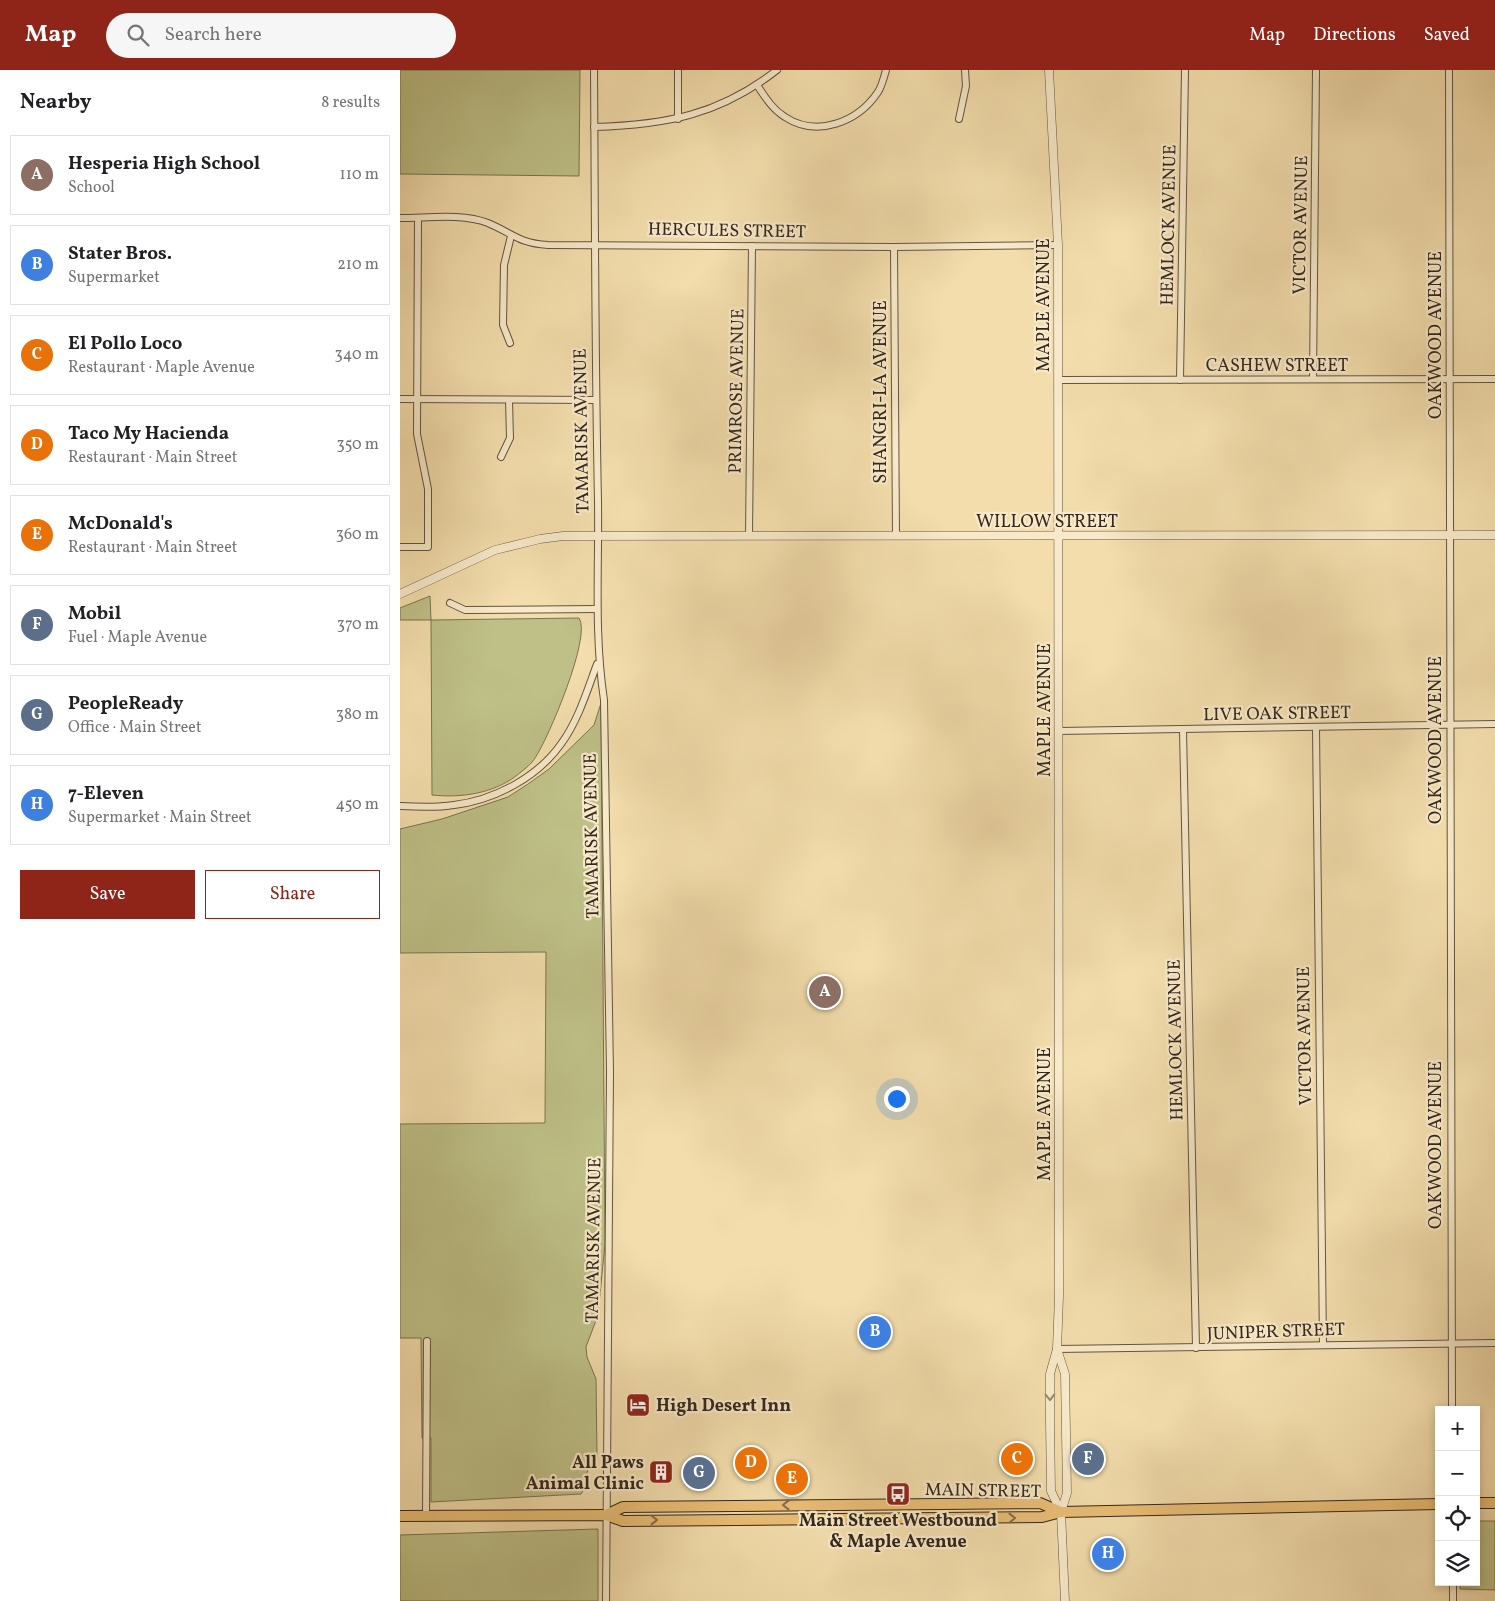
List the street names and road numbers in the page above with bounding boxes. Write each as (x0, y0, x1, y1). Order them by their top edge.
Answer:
street label: HEMLOCK AVENUE (1156, 144, 1183, 306)
street label: VICTOR AVENUE (1288, 155, 1315, 295)
street label: HERCULES STREET (648, 218, 807, 245)
street label: MAPLE AVENUE (1032, 238, 1057, 372)
street label: OAKWOOD AVENUE (1424, 251, 1449, 419)
street label: SHANGRI-LA AVENUE (869, 300, 894, 484)
street label: PRIMROSE AVENUE (724, 308, 751, 474)
street label: TAMARISK AVENUE (569, 348, 596, 514)
street label: CASHEW STREET (1206, 354, 1349, 379)
street label: WILLOW STREET (976, 510, 1118, 535)
street label: MAPLE AVENUE (1033, 643, 1058, 777)
street label: OAKWOOD AVENUE (1424, 656, 1449, 824)
street label: LIVE OAK STREET (1203, 701, 1352, 728)
street label: TAMARISK AVENUE (579, 753, 606, 919)
street label: HEMLOCK AVENUE (1163, 959, 1190, 1121)
street label: VICTOR AVENUE (1292, 966, 1319, 1106)
street label: MAPLE AVENUE (1033, 1047, 1058, 1181)
street label: OAKWOOD AVENUE (1424, 1061, 1449, 1229)
street label: TAMARISK AVENUE (581, 1157, 608, 1323)
street label: JUNIPER STREET (1206, 1318, 1346, 1347)
street label: MAIN STREET (925, 1478, 1042, 1505)

